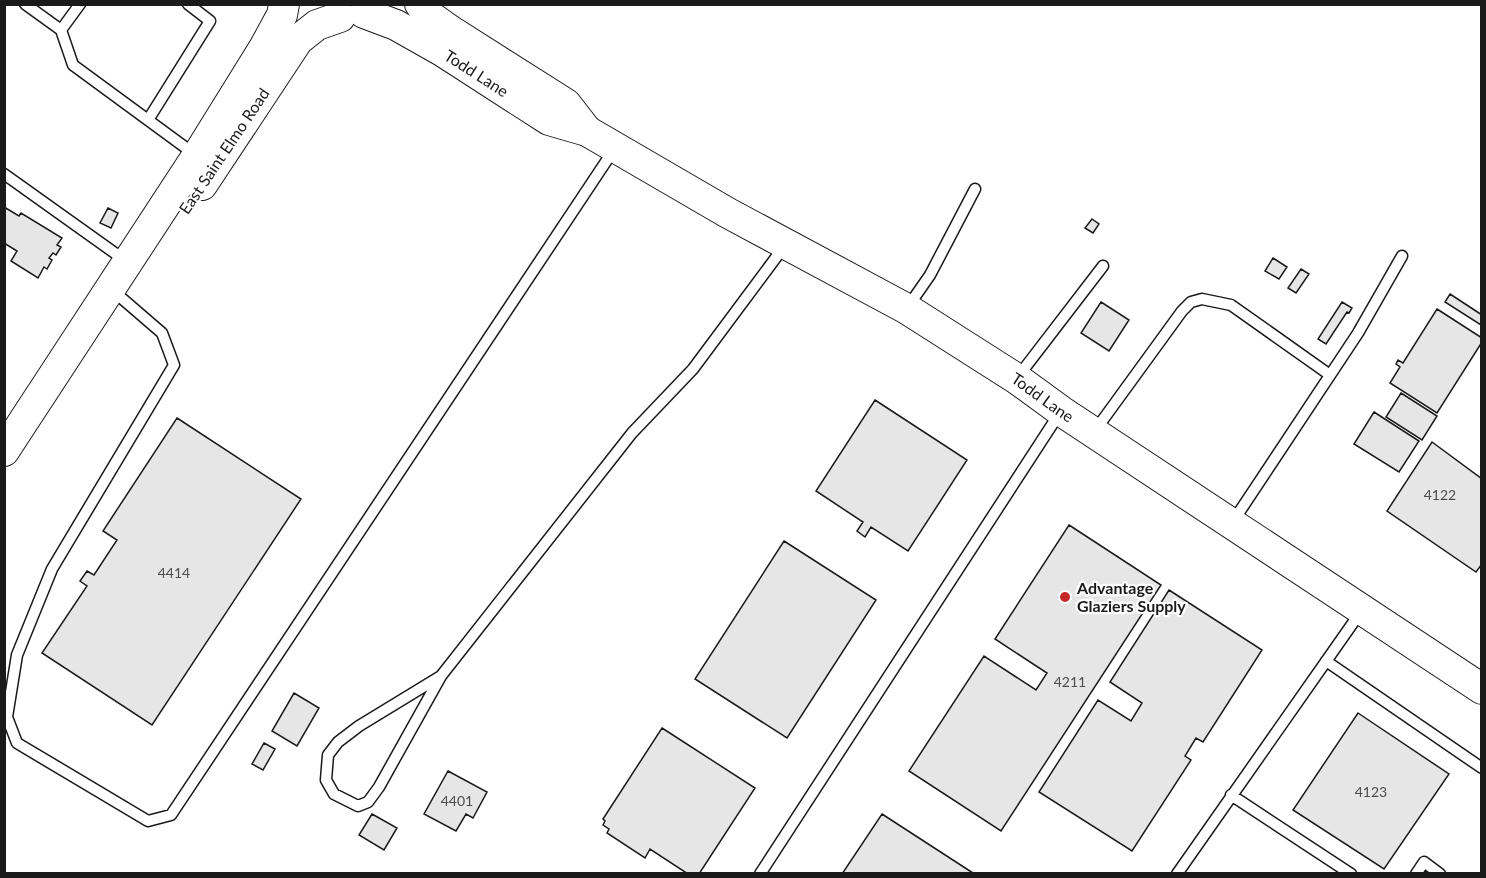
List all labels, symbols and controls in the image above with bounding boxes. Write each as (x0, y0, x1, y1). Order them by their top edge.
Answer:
street label: Todd Lane (441, 45, 512, 100)
street label: East Saint Elmo Road (174, 84, 273, 217)
street label: Todd Lane (1008, 368, 1078, 426)
house number: 4122 (1424, 486, 1456, 503)
house number: 4414 (158, 564, 190, 581)
place label: Advantage Glaziers Supply (1076, 578, 1186, 615)
marker: Advantage Glaziers Supply (1058, 590, 1072, 604)
house number: 4211 (1054, 673, 1086, 690)
house number: 4123 (1355, 783, 1387, 800)
house number: 4401 (441, 792, 473, 809)

